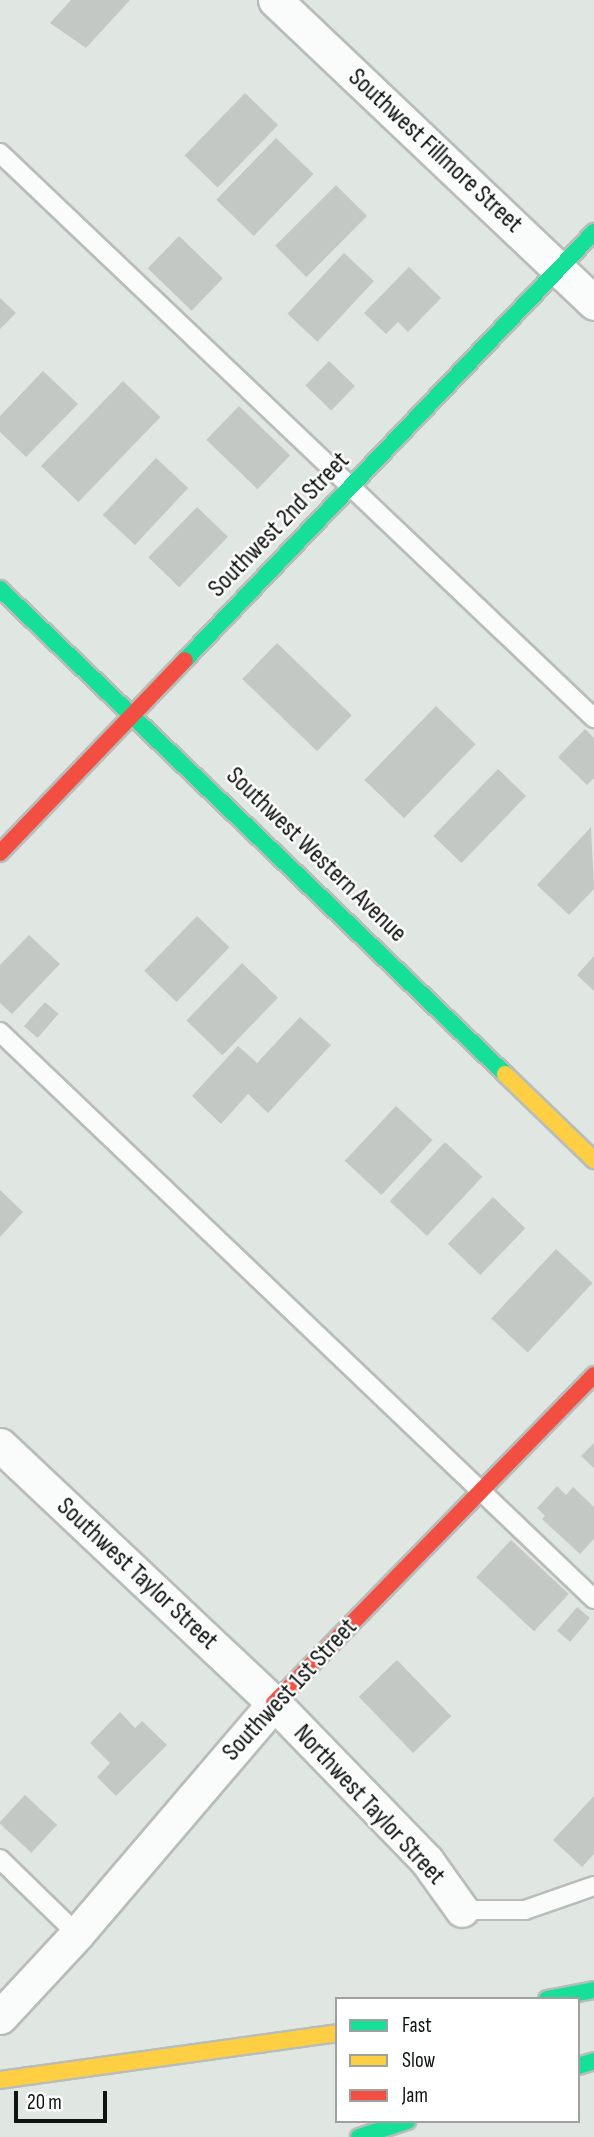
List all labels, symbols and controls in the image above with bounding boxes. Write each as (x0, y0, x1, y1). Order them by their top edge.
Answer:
street label: Southwest Fillmore Street (341, 62, 529, 240)
street label: Southwest 2nd Street (202, 446, 356, 604)
street label: Southwest Western Avenue (219, 761, 413, 949)
street label: Southwest Taylor Street (50, 1491, 224, 1657)
street label: Southwest 1st Street (216, 1612, 364, 1768)
street label: Northwest Taylor Street (287, 1718, 451, 1892)
legend (335, 1997, 580, 2123)
text: Fast (402, 2013, 432, 2038)
text: Slow (402, 2048, 435, 2073)
scale bar (18, 2078, 110, 2122)
text: Jam (402, 2083, 428, 2108)
text: 20 m (27, 2090, 62, 2115)

